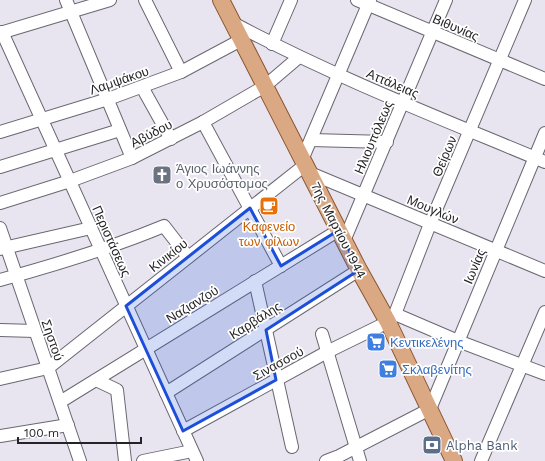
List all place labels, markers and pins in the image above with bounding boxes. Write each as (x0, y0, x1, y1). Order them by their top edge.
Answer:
place label: Άγιος Ιωάννης ο Χρυσόστομος (176, 161, 268, 191)
church icon: Άγιος Ιωάννης ο Χρυσόστομος (151, 164, 173, 186)
cafe icon: Καφενείο των φίλων (258, 195, 280, 217)
place label: Καφενείο των φίλων (239, 219, 299, 249)
supermarket icon: Κεντικελένης (365, 331, 387, 353)
place label: Κεντικελένης (390, 335, 464, 350)
supermarket icon: Σκλαβενίτης (377, 358, 399, 380)
place label: Σκλαβενίτης (402, 362, 472, 377)
bank icon: Alpha Bank (421, 434, 443, 456)
place label: Alpha Bank (446, 438, 518, 453)

